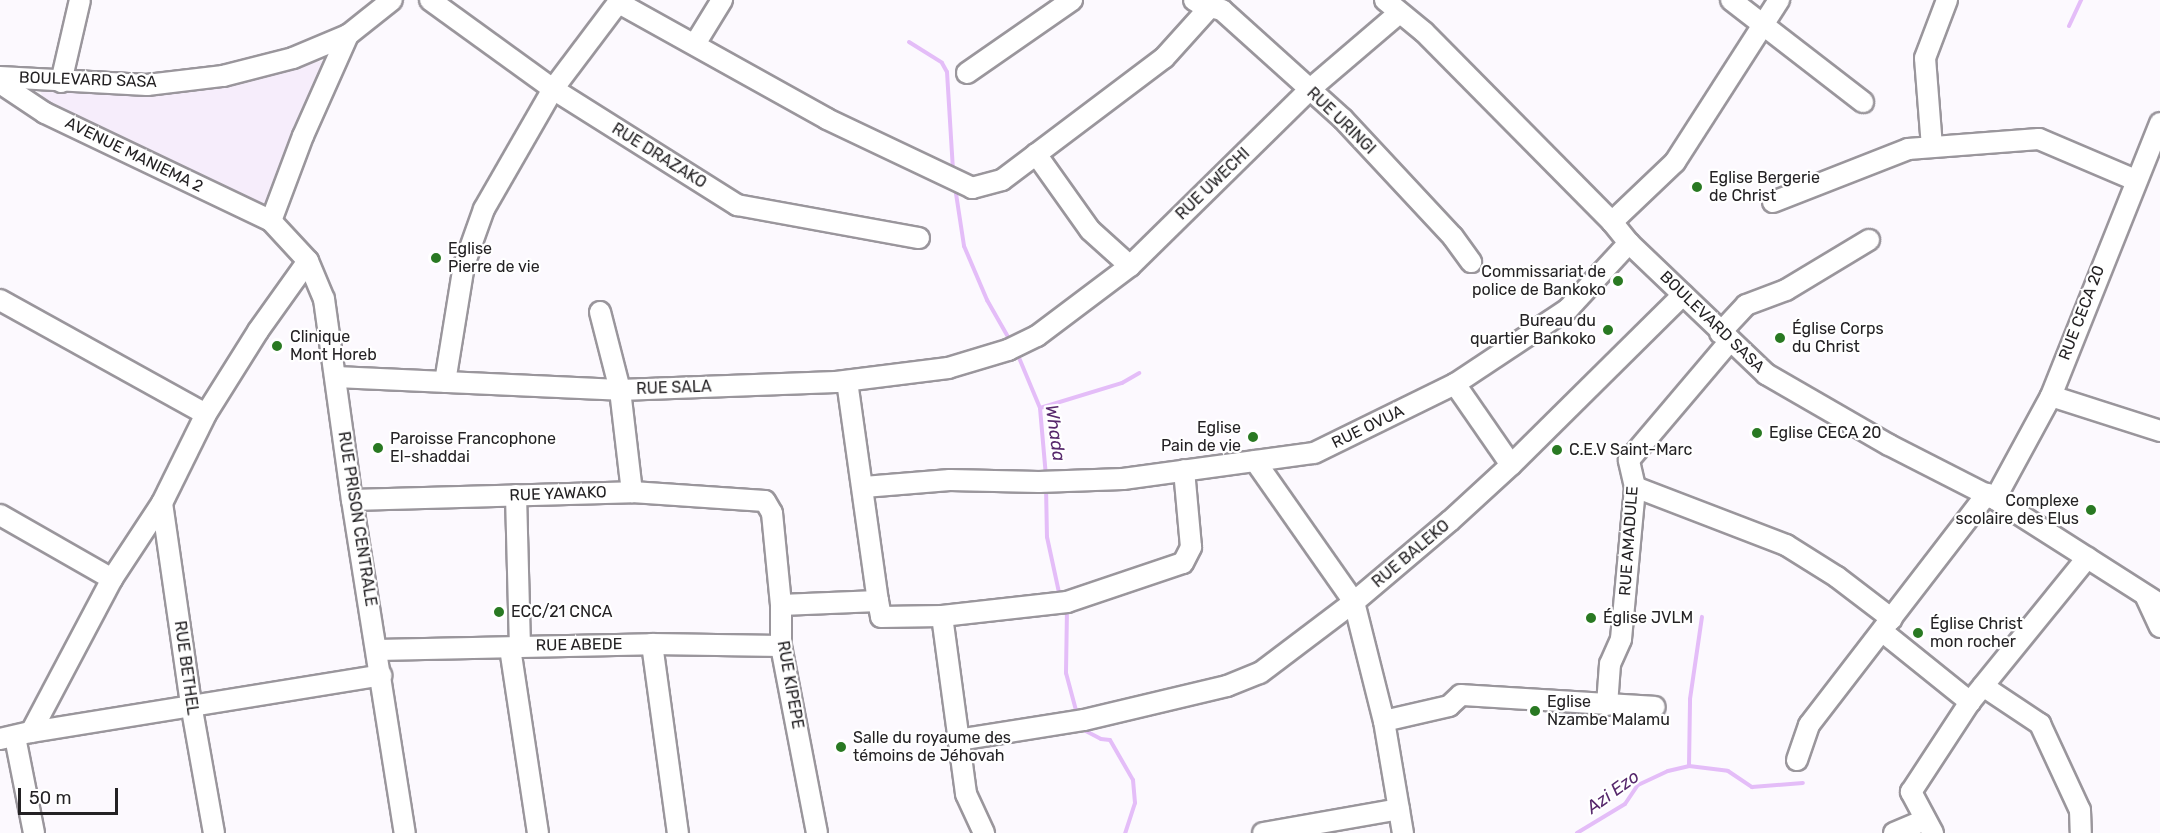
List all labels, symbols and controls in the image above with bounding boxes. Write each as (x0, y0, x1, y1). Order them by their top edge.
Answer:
street label: BOULEVARD SASA (19, 68, 157, 92)
street label: RUE URINGI (1303, 84, 1379, 158)
street label: AVENUE MANIEMA 2 (62, 113, 206, 197)
street label: RUE DRAZAKO (608, 119, 710, 193)
street label: RUE UWECHI (1172, 144, 1254, 224)
place label: Eglise Bergerie de Christ (1709, 168, 1820, 206)
marker: Eglise Bergerie de Christ (1690, 180, 1704, 194)
place label: Eglise Pierre de vie (448, 239, 540, 277)
marker: Eglise Pierre de vie (429, 251, 443, 265)
place label: Commissariat de police de Bankoko (1472, 262, 1606, 300)
street label: RUE CECA 20 (2055, 263, 2109, 363)
street label: BOULEVARD SASA (1656, 267, 1768, 377)
marker: Commissariat de police de Bankoko (1611, 274, 1625, 288)
place label: Bureau du quartier Bankoko (1470, 311, 1596, 349)
place label: Église Corps du Christ (1792, 319, 1884, 357)
marker: Bureau du quartier Bankoko (1601, 323, 1615, 337)
place label: Clinique Mont Horeb (290, 327, 377, 365)
marker: Église Corps du Christ (1773, 331, 1787, 345)
marker: Clinique Mont Horeb (268, 337, 286, 355)
street label: RUE SALA (636, 377, 712, 399)
street label: RUE OVUA (1329, 401, 1407, 453)
water label: Whada (1040, 403, 1070, 463)
place label: Eglise Pain de vie (1160, 418, 1241, 456)
place label: Eglise CECA 20 (1769, 423, 1882, 443)
marker: Eglise CECA 20 (1750, 426, 1764, 440)
place label: Paroisse Francophone El-shaddai (390, 429, 556, 467)
street label: RUE PRISON CENTRALE (334, 430, 380, 608)
marker: Eglise Pain de vie (1246, 430, 1260, 444)
place label: C.E.V Saint-Marc (1569, 440, 1693, 460)
marker: Paroisse Francophone El-shaddai (371, 441, 385, 455)
marker: C.E.V Saint-Marc (1550, 443, 1564, 457)
street label: RUE YAWAKO (509, 483, 607, 505)
street label: RUE AMADULE (1616, 485, 1642, 597)
place label: Complexe scolaire des Elus (1955, 491, 2079, 529)
marker: Complexe scolaire des Elus (2084, 503, 2098, 517)
street label: RUE BALEKO (1368, 516, 1454, 592)
place label: ECC/21 CNCA (511, 602, 612, 622)
marker: ECC/21 CNCA (492, 605, 506, 619)
place label: Église JVLM (1603, 608, 1693, 628)
marker: Église JVLM (1584, 611, 1598, 625)
place label: Église Christ mon rocher (1930, 614, 2023, 652)
street label: RUE BETHEL (170, 620, 202, 716)
marker: Église Christ mon rocher (1911, 626, 1925, 640)
street label: RUE ABEDE (535, 635, 623, 655)
street label: RUE KIPEPE (773, 639, 807, 731)
place label: Eglise Nzambe Malamu (1547, 692, 1670, 730)
marker: Eglise Nzambe Malamu (1528, 704, 1542, 718)
place label: Salle du royaume des témoins de Jéhovah (853, 728, 1011, 766)
marker: Salle du royaume des témoins de Jéhovah (834, 740, 848, 754)
water label: Azi Ezo (1582, 766, 1644, 818)
scale bar (21, 776, 122, 814)
text: 50 m (29, 787, 72, 809)

